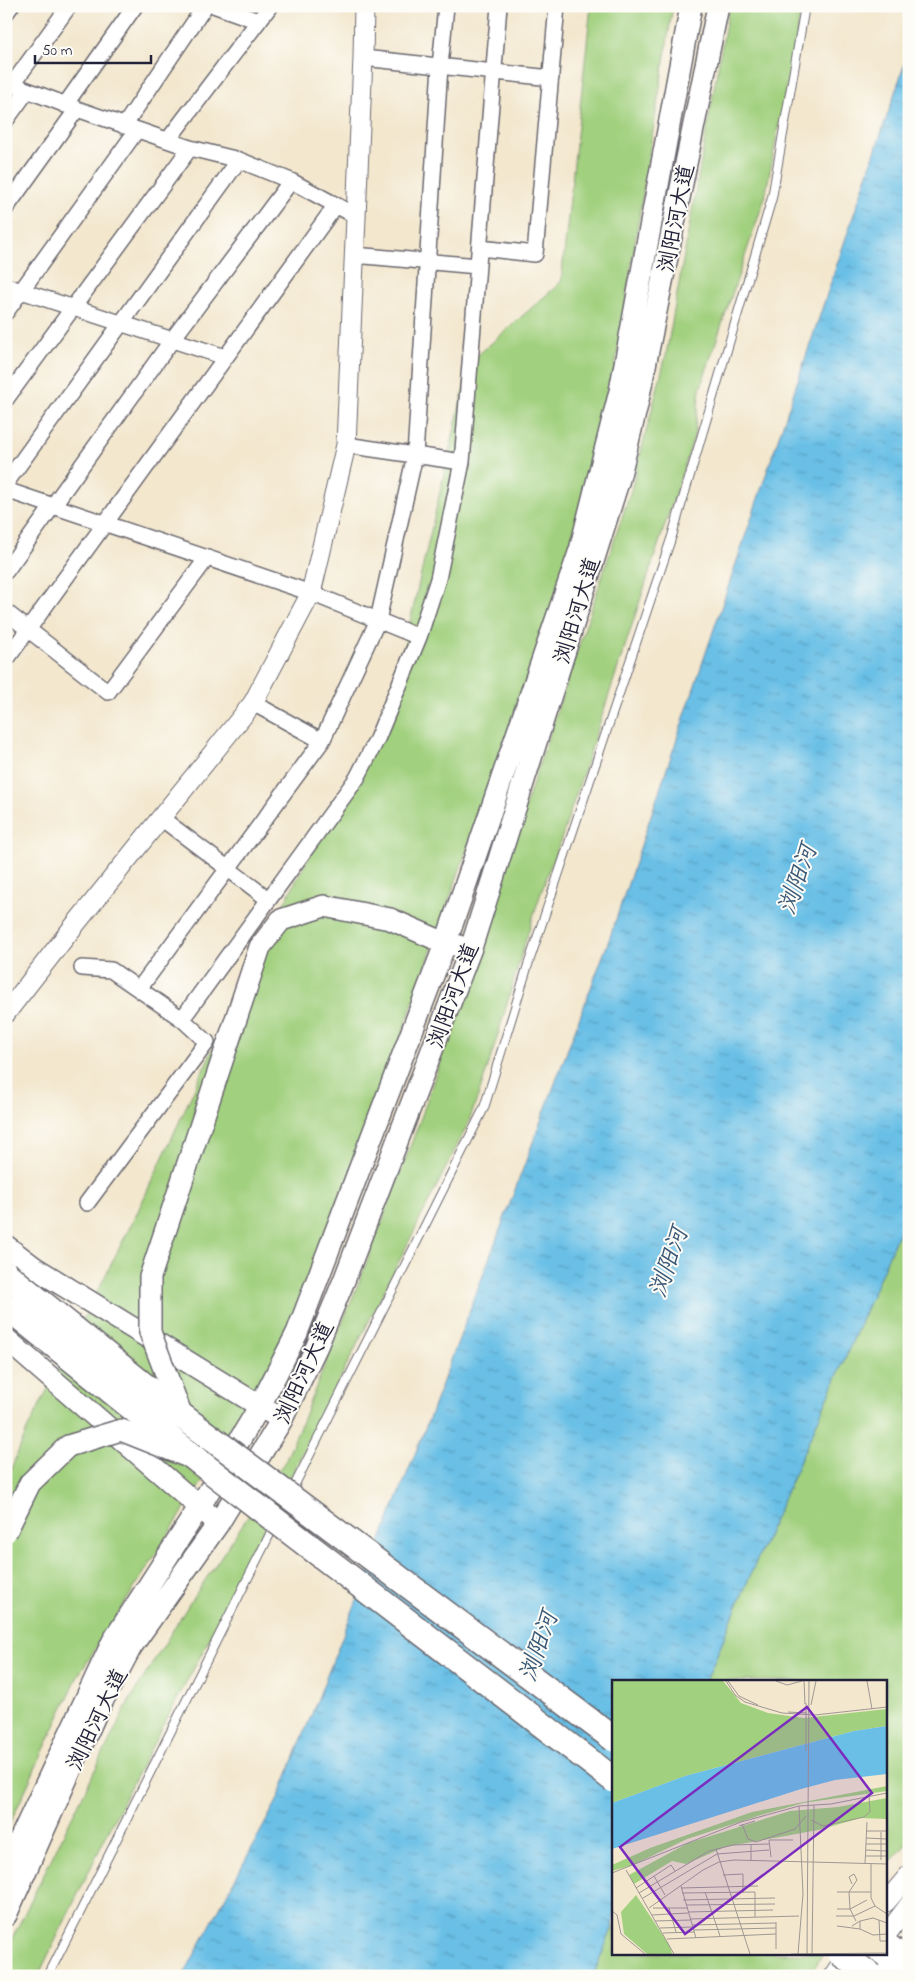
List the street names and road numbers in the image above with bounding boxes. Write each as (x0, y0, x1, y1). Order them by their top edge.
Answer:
street label: 浏阳河大道 (652, 162, 704, 276)
street label: 浏阳河大道 (547, 554, 610, 668)
street label: 浏阳河大道 (421, 939, 489, 1053)
street label: 浏阳河大道 (268, 1317, 343, 1430)
street label: 浏阳河大道 (60, 1664, 137, 1777)

